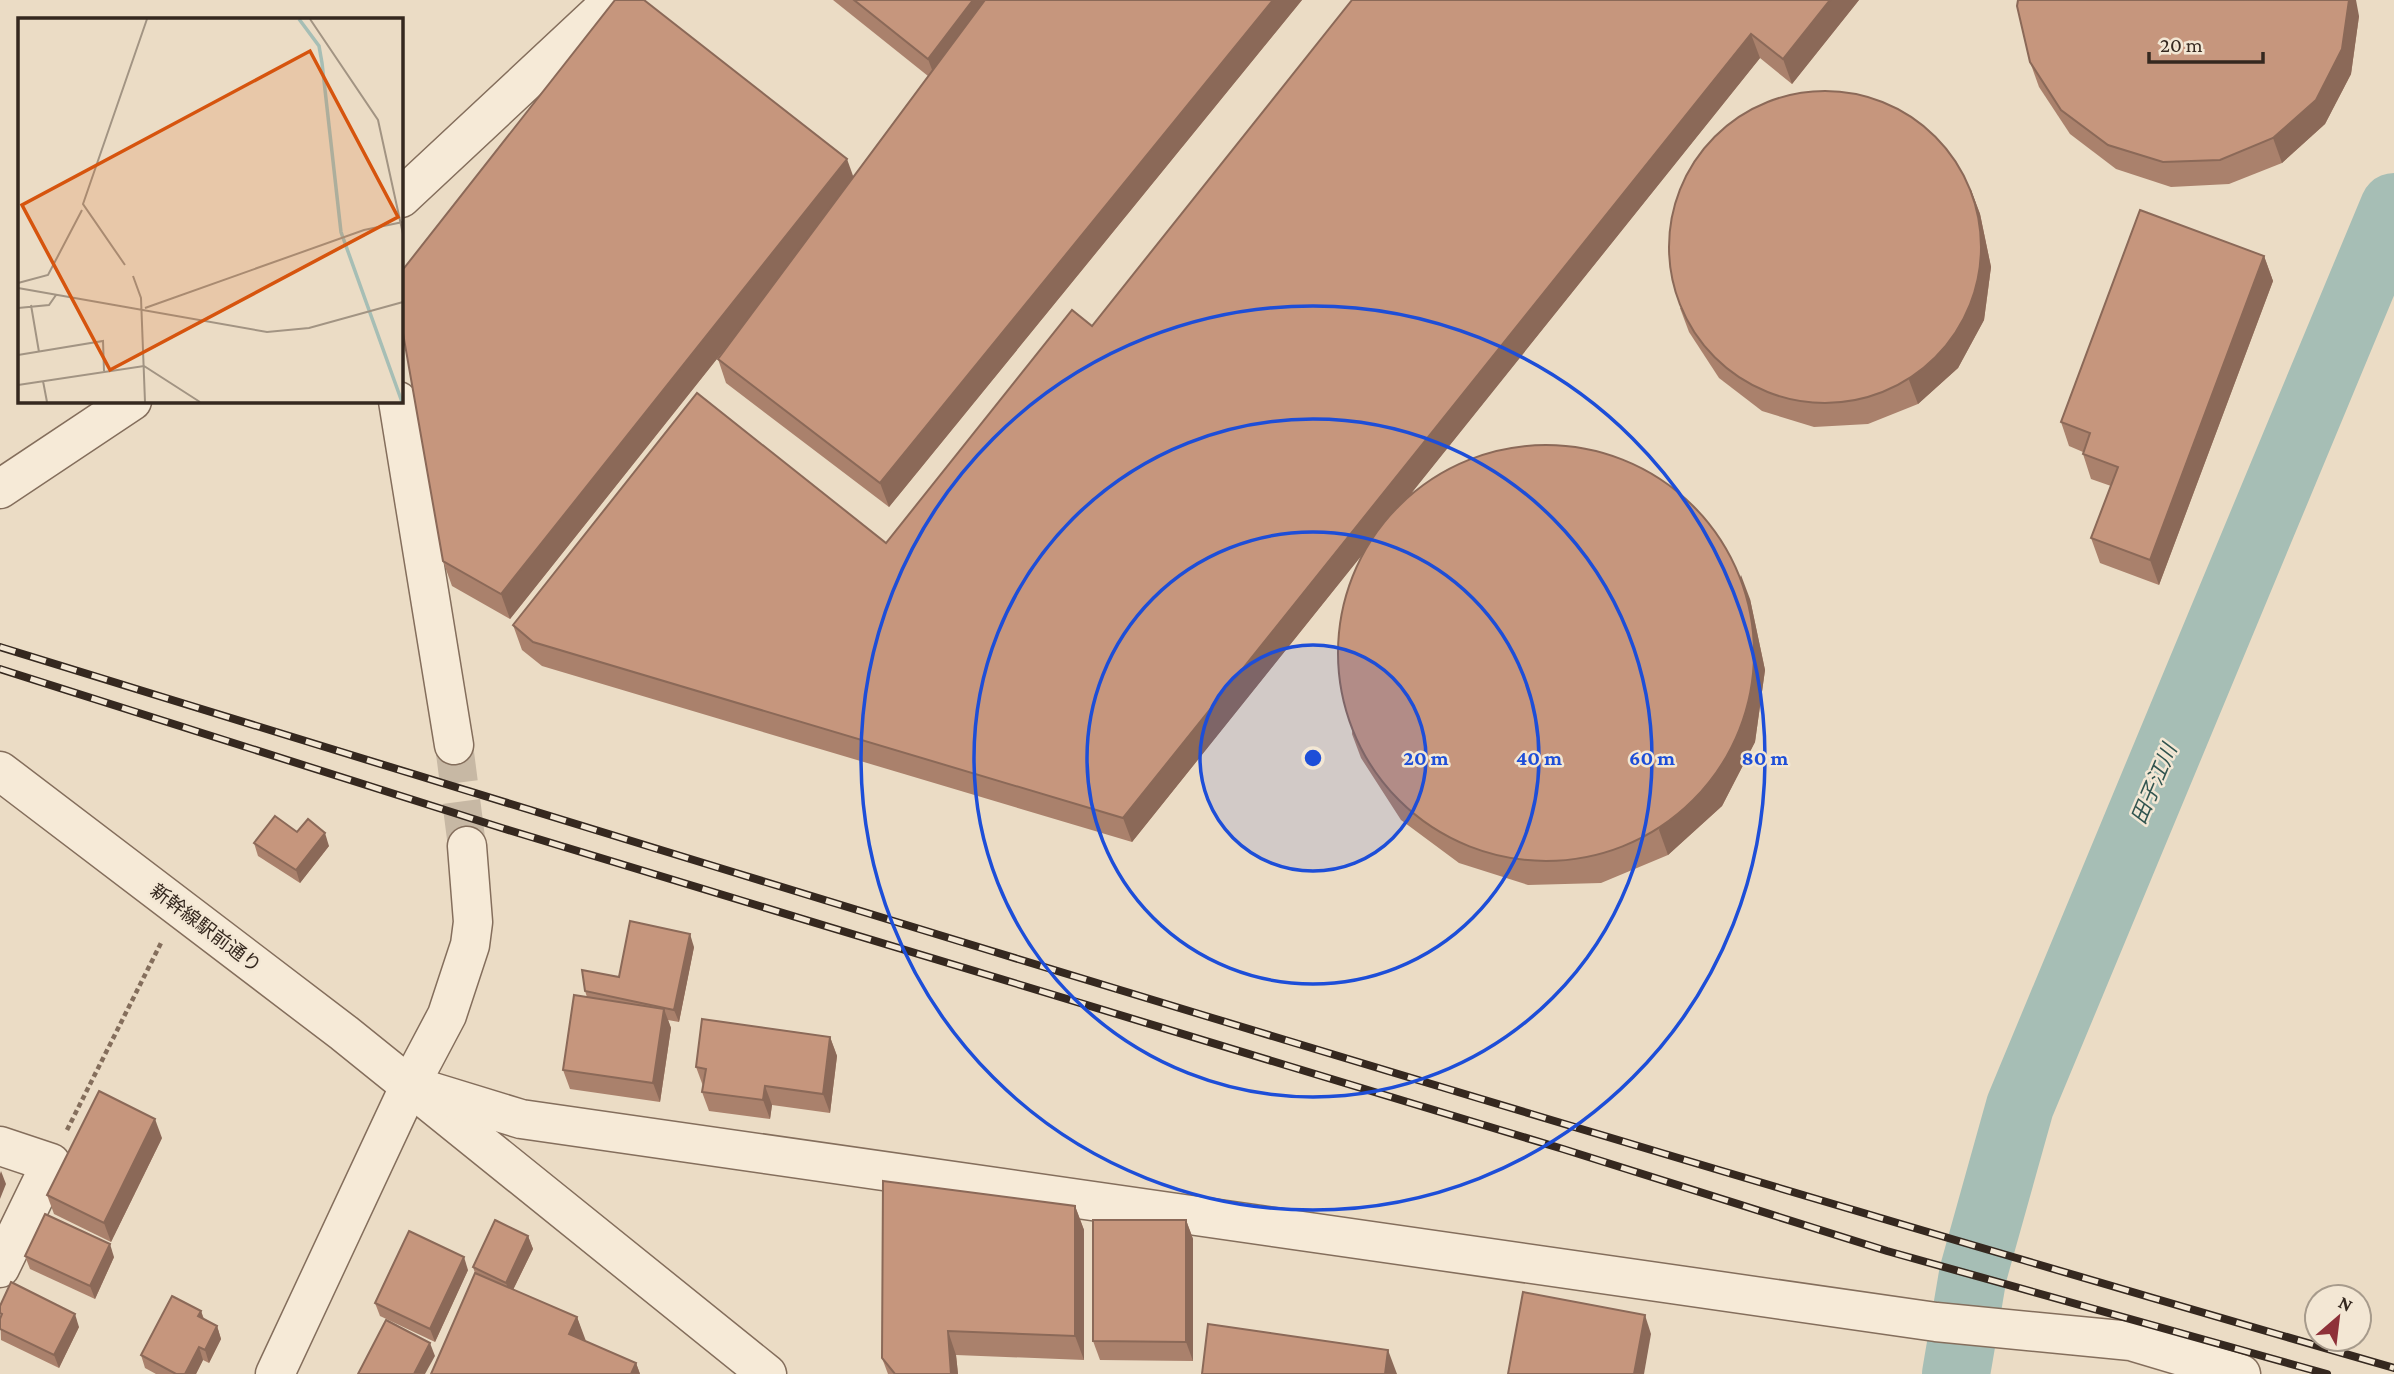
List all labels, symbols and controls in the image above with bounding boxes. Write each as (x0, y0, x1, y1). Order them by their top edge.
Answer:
inset map (18, 18, 402, 402)
scale bar (2149, 21, 2263, 65)
text: 20 m (2160, 33, 2203, 57)
water label: 田子江川 (2127, 739, 2182, 827)
centre of rings (1301, 746, 1325, 770)
text: 20 m (1403, 746, 1449, 770)
text: 40 m (1516, 746, 1562, 770)
text: 60 m (1629, 746, 1675, 770)
text: 80 m (1742, 746, 1789, 770)
street label: 新幹線駅前通り (147, 880, 265, 976)
north arrow (2303, 1283, 2373, 1353)
text: N (2335, 1291, 2356, 1316)

